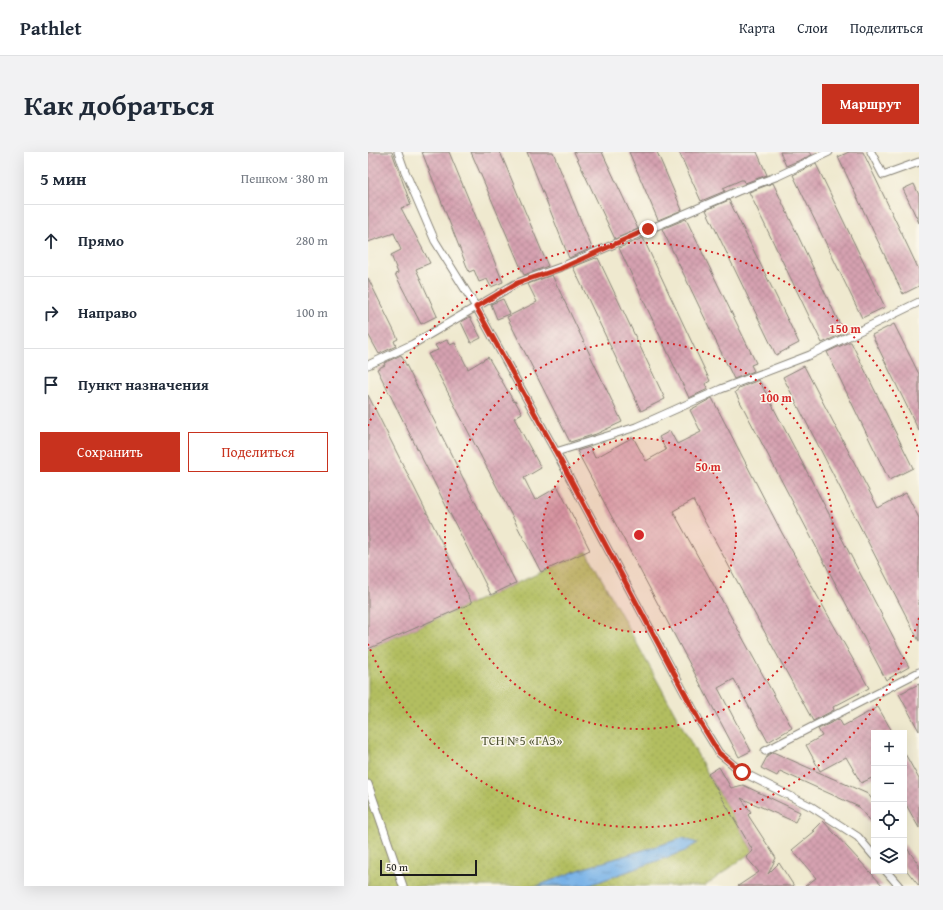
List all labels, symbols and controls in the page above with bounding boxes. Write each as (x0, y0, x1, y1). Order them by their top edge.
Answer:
text: Pathlet (20, 14, 82, 42)
text: Карта (739, 18, 775, 38)
text: Слои (797, 18, 828, 38)
text: Поделиться (850, 18, 923, 38)
text: Как добраться (24, 84, 214, 125)
button: Маршрут (822, 84, 919, 124)
text: 5 мин (40, 166, 86, 191)
text: Пешком · 380 m (241, 169, 328, 188)
route end (639, 220, 657, 238)
icon: ahead (40, 230, 62, 252)
text: Прямо (78, 230, 124, 251)
text: 280 m (296, 231, 328, 250)
icon: right (40, 302, 62, 324)
text: Направо (78, 302, 137, 323)
text: 100 m (296, 303, 328, 322)
text: 150 m (829, 320, 862, 337)
icon: arrive (40, 374, 62, 396)
text: Пункт назначения (78, 374, 209, 395)
text: 100 m (760, 389, 793, 406)
button: Сохранить (40, 432, 180, 472)
button: Поделиться (188, 432, 328, 472)
text: 50 m (695, 458, 721, 475)
centre of rings (632, 528, 646, 542)
map controls (871, 730, 907, 874)
button: + (871, 730, 907, 766)
park label: ТСН №5 «ГАЗ» (481, 731, 563, 750)
route start (733, 763, 751, 781)
button: − (871, 766, 907, 802)
button: locate (871, 802, 907, 838)
button: layers (871, 838, 907, 874)
scale bar (380, 858, 477, 877)
text: 50 m (386, 859, 408, 875)

